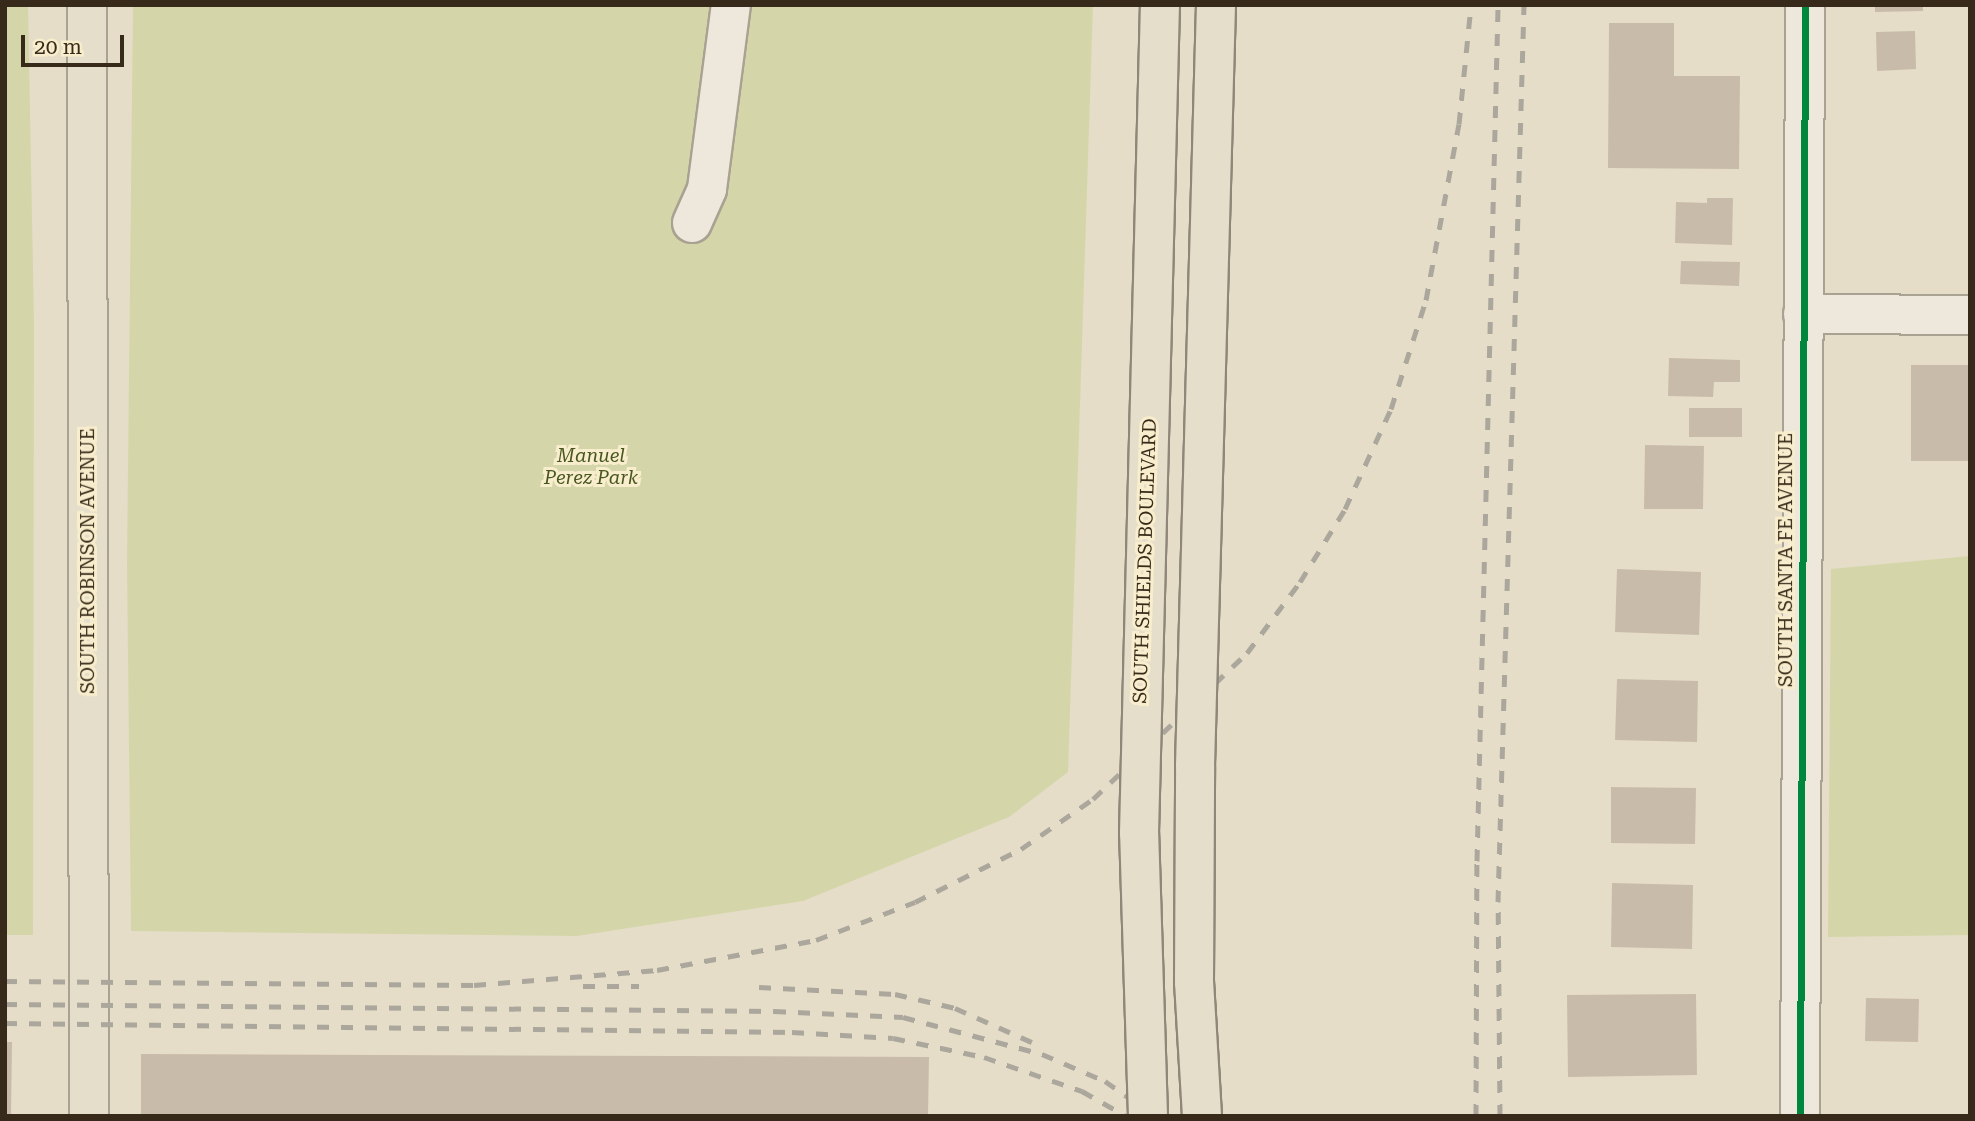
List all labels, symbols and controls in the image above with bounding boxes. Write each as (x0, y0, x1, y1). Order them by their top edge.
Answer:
scale bar (24, 21, 128, 65)
text: 20 m (34, 35, 82, 59)
street label: SOUTH SHIELDS BOULEVARD (1129, 418, 1161, 704)
street label: SOUTH ROBINSON AVENUE (77, 428, 99, 694)
street label: SOUTH SANTA FE AVENUE (1775, 433, 1797, 687)
park label: Manuel Perez Park (544, 445, 638, 489)

